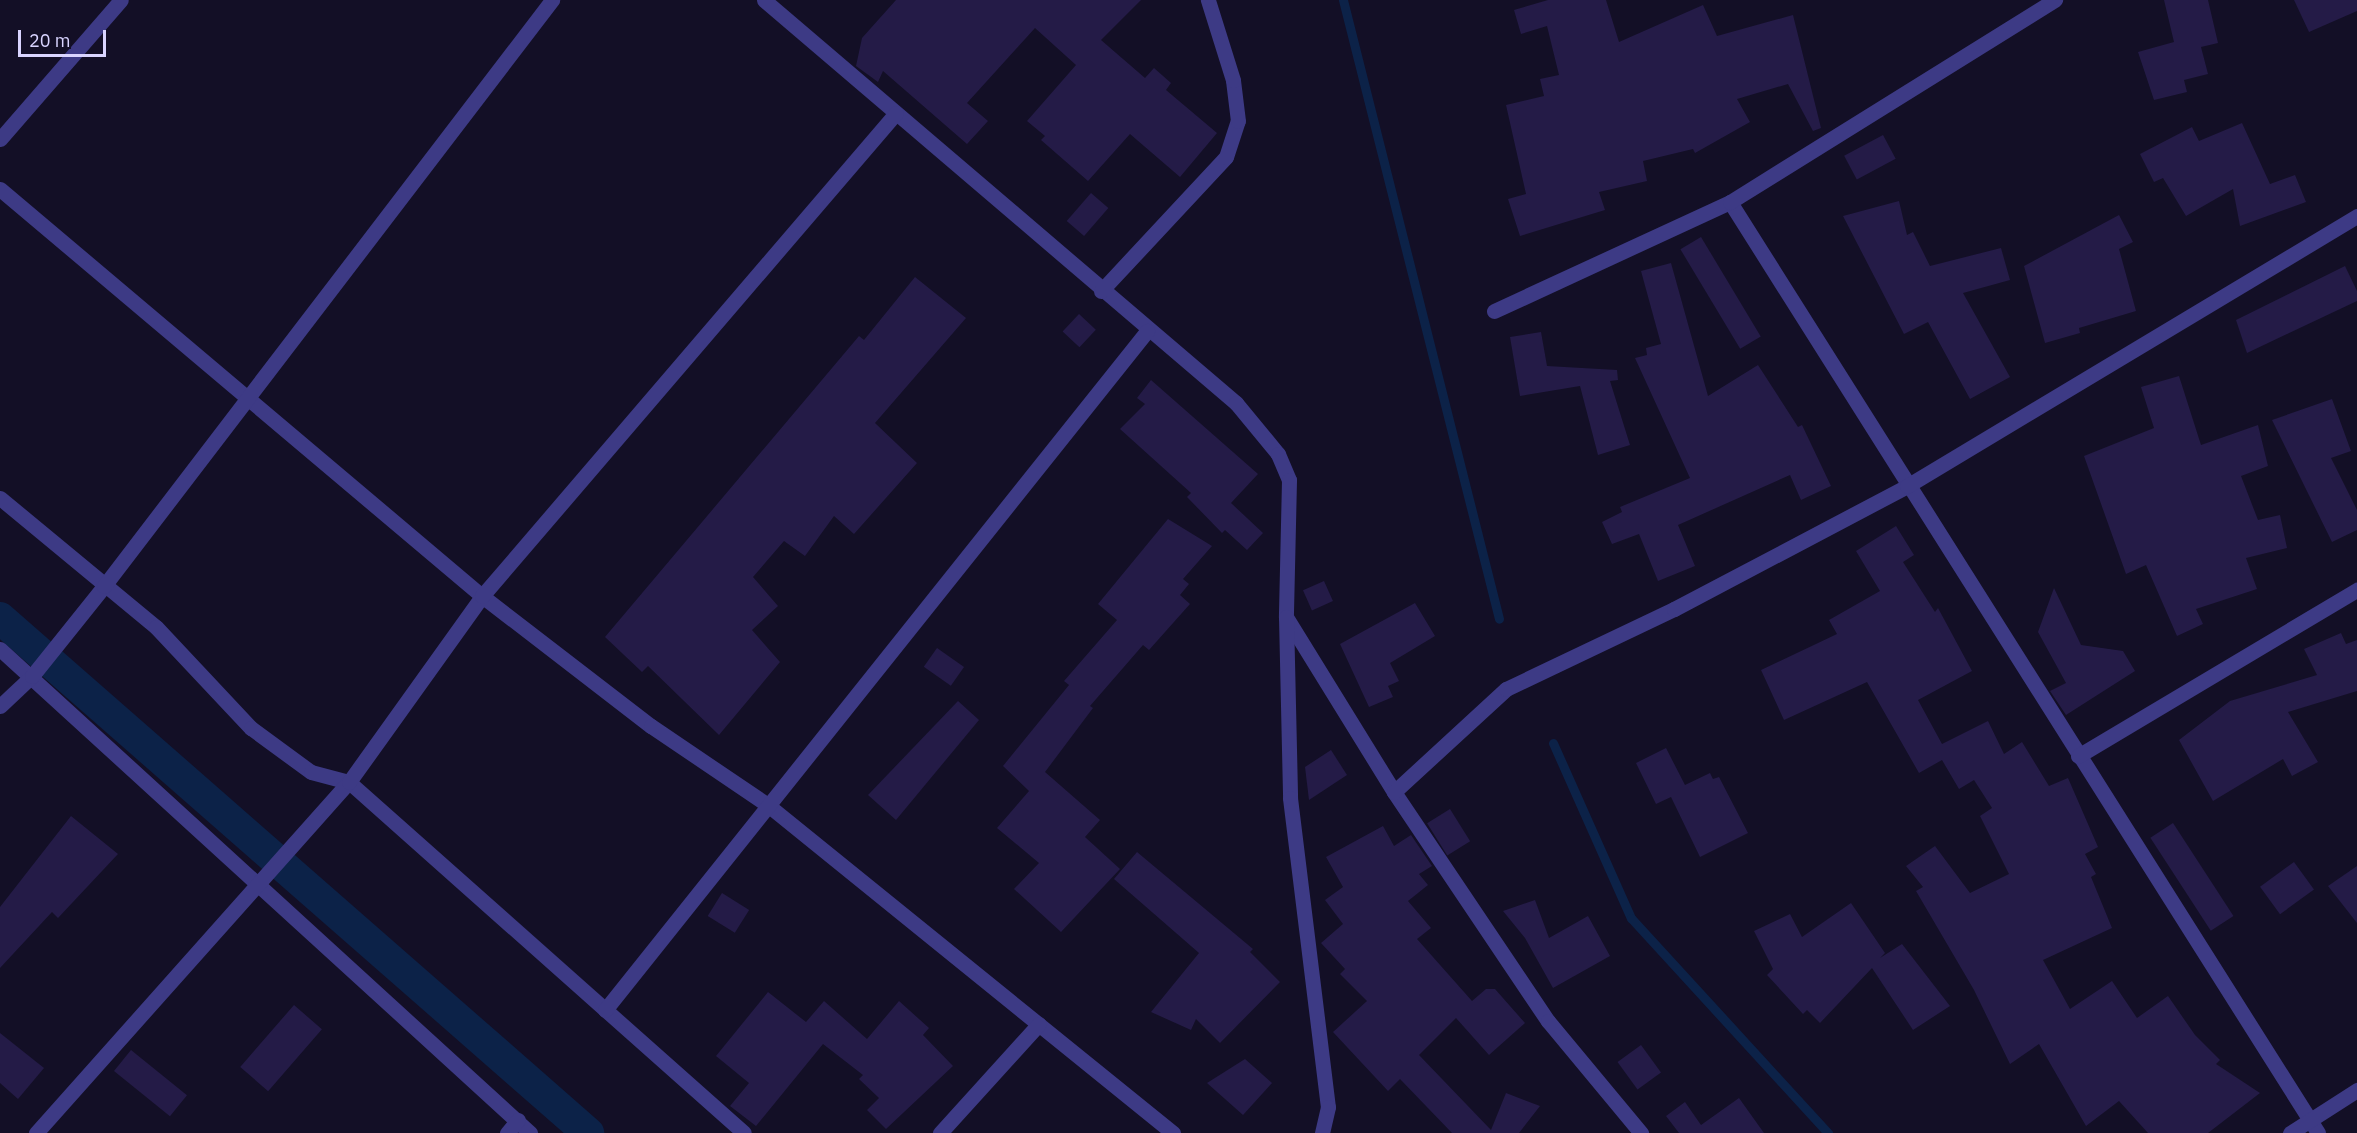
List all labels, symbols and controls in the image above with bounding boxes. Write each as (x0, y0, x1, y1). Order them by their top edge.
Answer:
scale bar (21, 18, 110, 56)
text: 20 m (29, 29, 71, 52)

